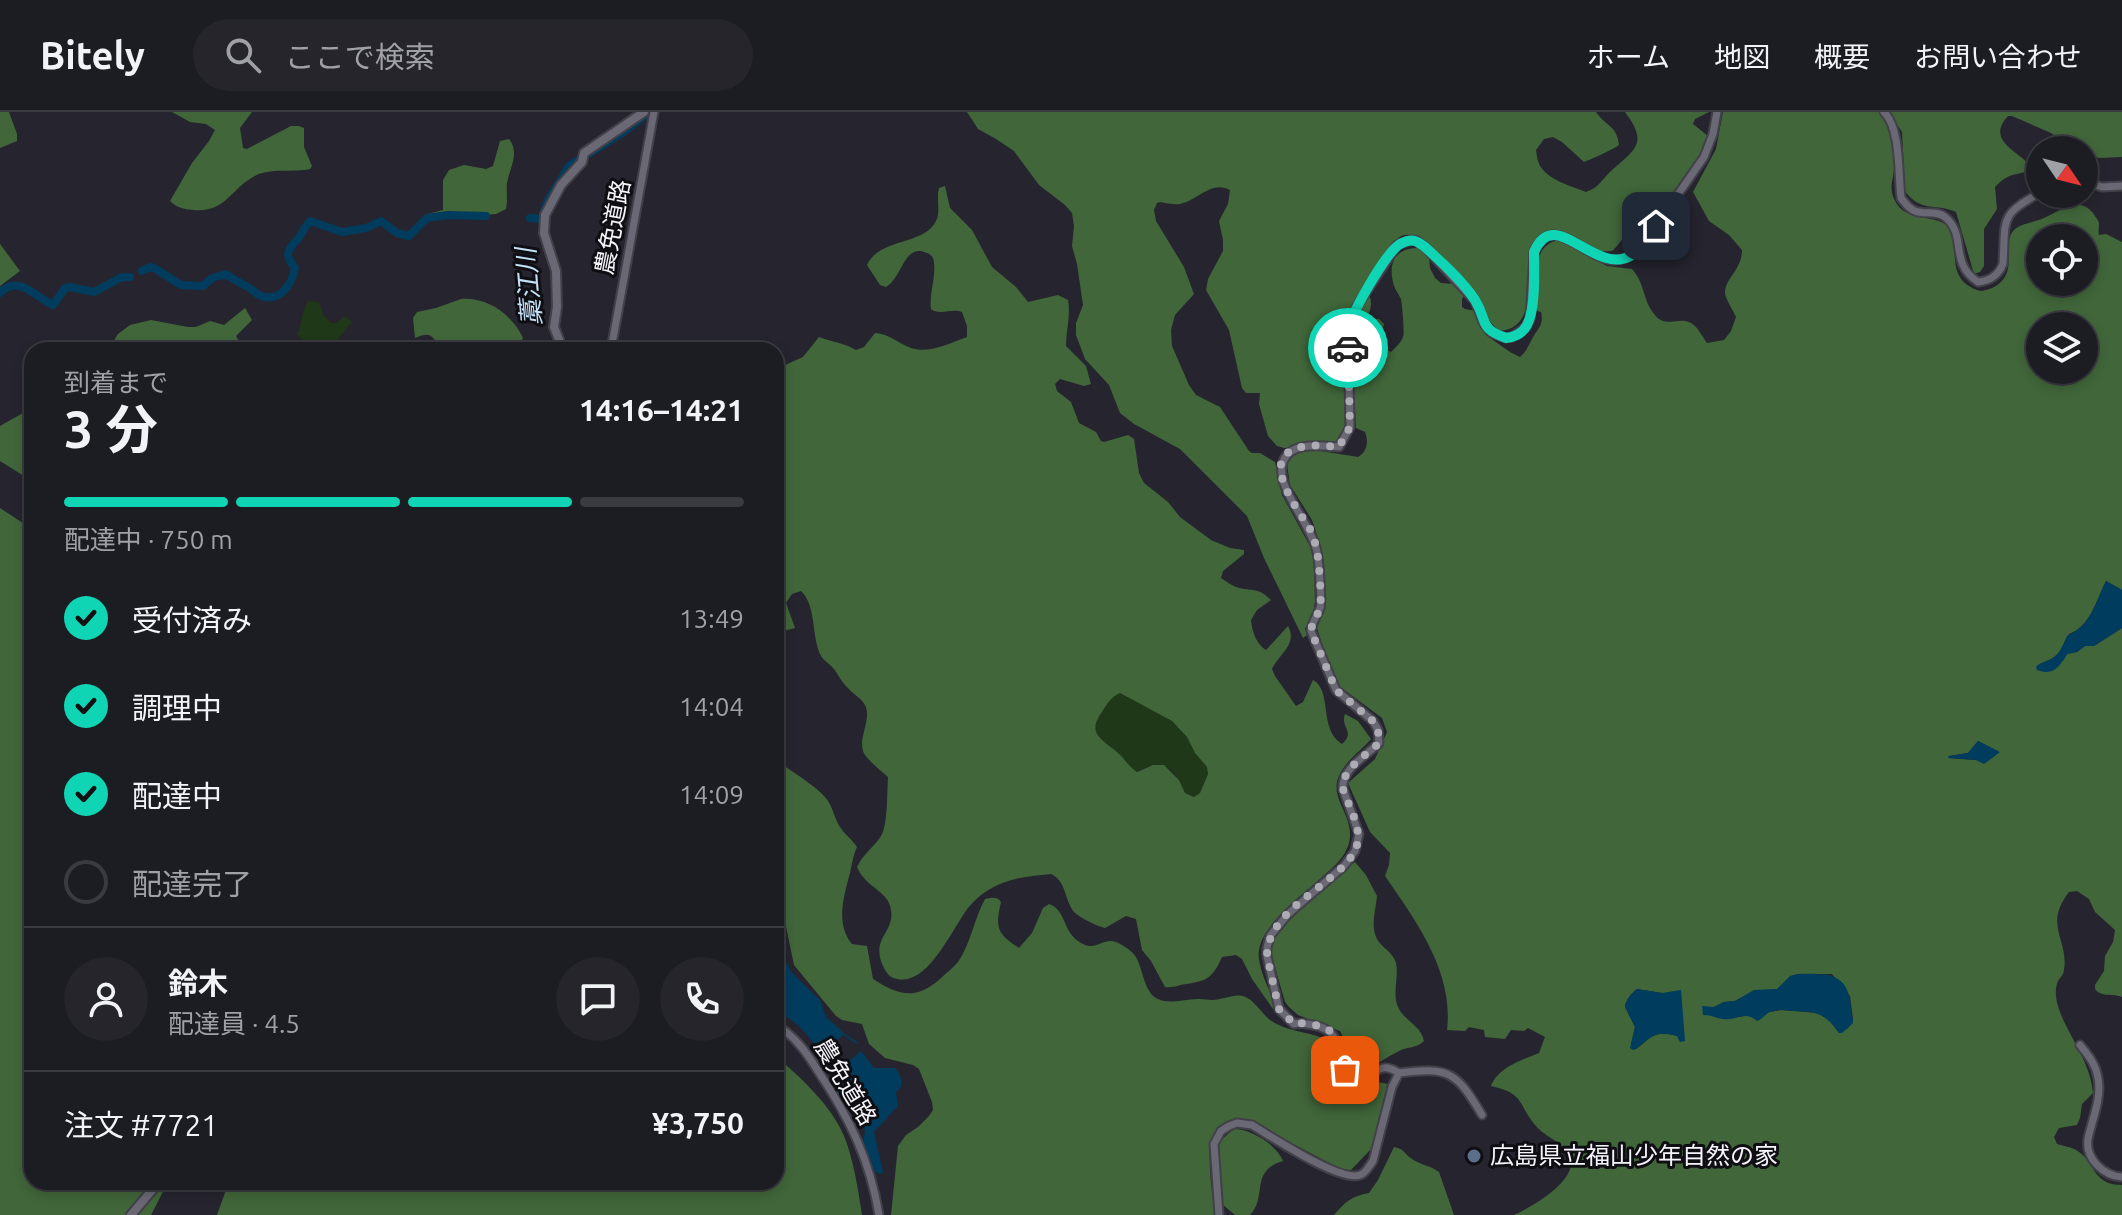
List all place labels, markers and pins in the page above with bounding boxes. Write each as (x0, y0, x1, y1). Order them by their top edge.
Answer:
pin (1622, 192, 1690, 260)
pin (1311, 1036, 1379, 1104)
place label: 広島県立福山少年自然の家 (1490, 1142, 1778, 1169)
marker: 広島県立福山少年自然の家 (1465, 1147, 1483, 1165)

